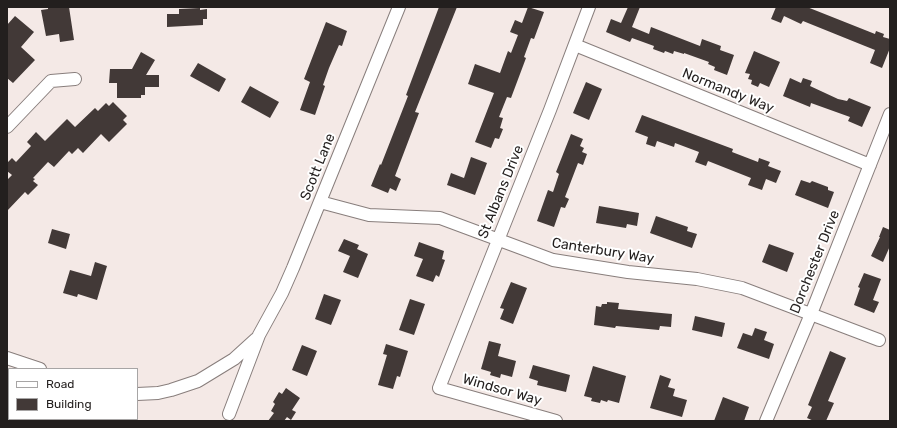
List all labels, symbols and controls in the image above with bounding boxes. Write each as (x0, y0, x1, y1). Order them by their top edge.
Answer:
street label: Normandy Way (680, 65, 776, 117)
street label: Scott Lane (297, 131, 339, 203)
street label: St Albans Drive (475, 143, 527, 241)
street label: Dorchester Drive (787, 208, 843, 316)
street label: Canterbury Way (551, 235, 655, 267)
legend (8, 368, 138, 420)
street label: Windsor Way (460, 371, 544, 409)
text: Road (46, 377, 74, 391)
text: Building (46, 397, 92, 411)

